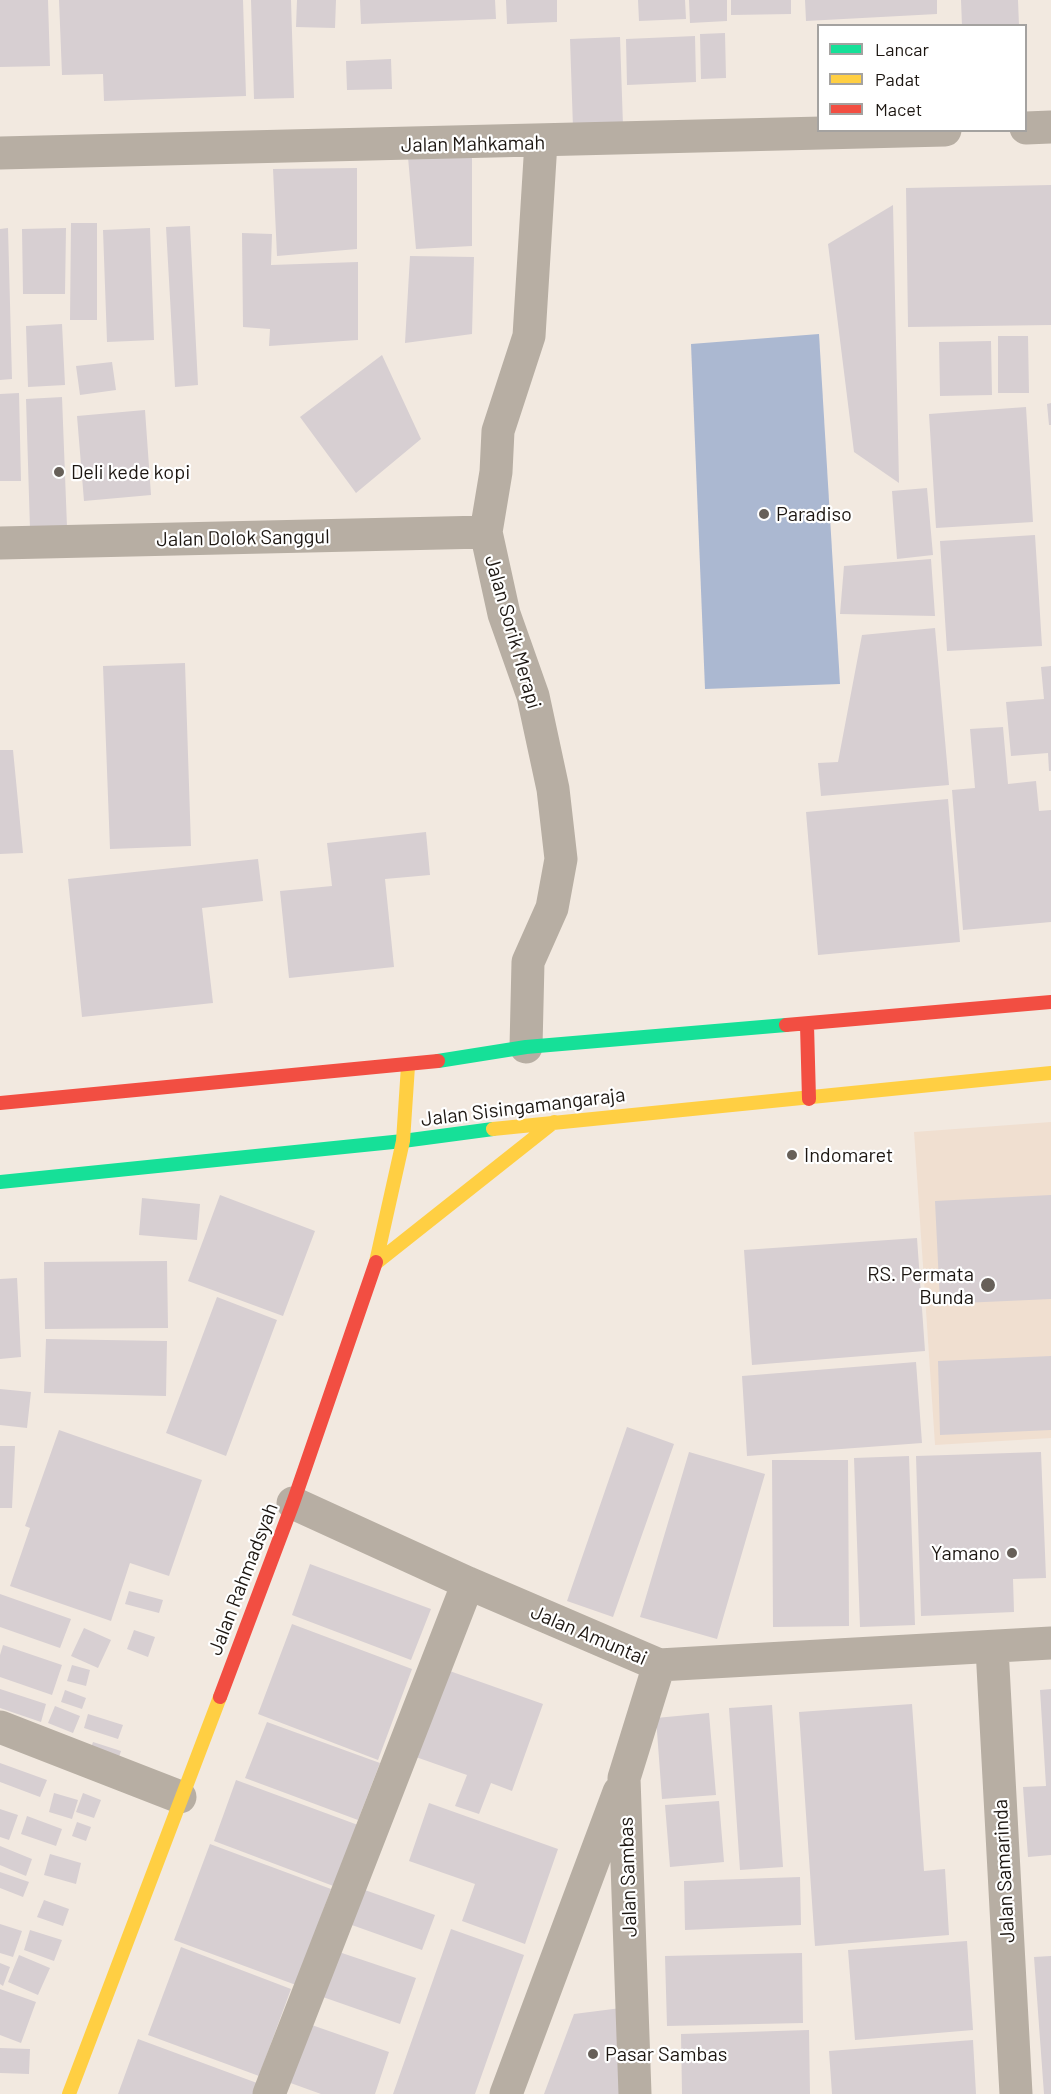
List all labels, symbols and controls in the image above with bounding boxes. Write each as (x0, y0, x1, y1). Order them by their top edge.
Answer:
legend (817, 24, 1027, 132)
text: Lancar (875, 38, 929, 60)
text: Padat (875, 68, 920, 90)
text: Macet (875, 98, 922, 120)
street label: Jalan Mahkamah (401, 131, 545, 157)
place label: Deli kede kopi (71, 460, 190, 484)
marker: Deli kede kopi (52, 465, 66, 479)
place label: Paradiso (776, 502, 852, 526)
marker: Paradiso (757, 507, 771, 521)
street label: Jalan Dolok Sanggul (156, 524, 330, 552)
street label: Jalan Sorik Merapi (480, 552, 546, 712)
street label: Jalan Sisingamangaraja (420, 1083, 626, 1131)
place label: Indomaret (804, 1143, 893, 1167)
marker: Indomaret (785, 1148, 799, 1162)
place label: RS. Permata Bunda (867, 1262, 974, 1309)
marker: RS. Permata Bunda (979, 1276, 997, 1294)
street label: Jalan Rahmadsyah (203, 1499, 283, 1659)
place label: Yamano (931, 1541, 1000, 1565)
marker: Yamano (1005, 1546, 1019, 1560)
street label: Jalan Amuntai (527, 1600, 651, 1670)
street label: Jalan Samarinda (988, 1798, 1020, 1944)
street label: Jalan Sambas (614, 1816, 642, 1938)
place label: Pasar Sambas (605, 2042, 727, 2066)
marker: Pasar Sambas (586, 2047, 600, 2061)

